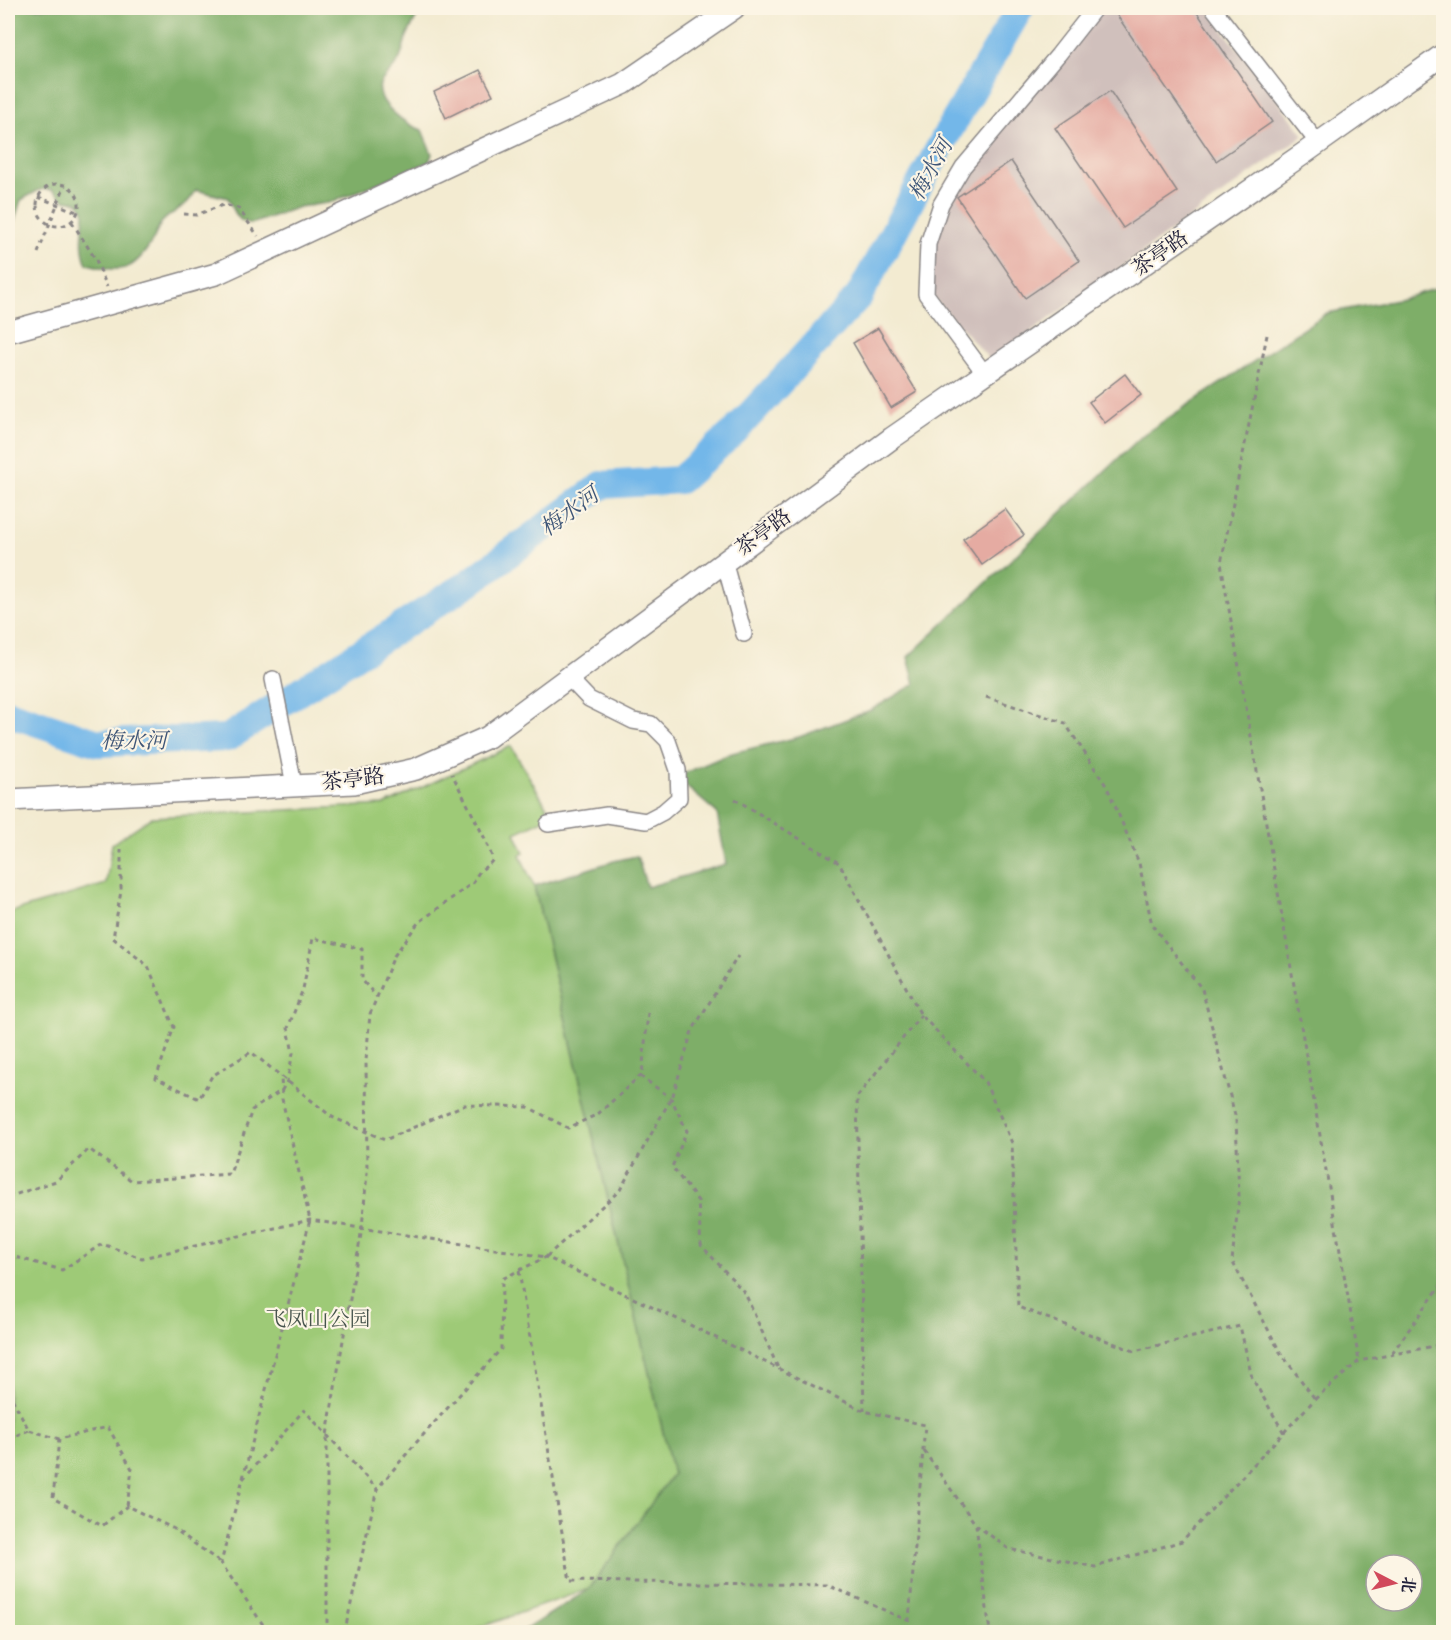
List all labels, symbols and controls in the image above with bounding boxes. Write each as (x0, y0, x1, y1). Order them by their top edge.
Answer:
water label: 梅水河 (903, 130, 964, 207)
street label: 茶亭路 (1127, 224, 1195, 284)
water label: 梅水河 (535, 479, 610, 545)
street label: 茶亭路 (730, 503, 798, 563)
water label: 梅水河 (101, 727, 171, 758)
street label: 茶亭路 (320, 762, 386, 799)
park label: 飞凤山公园 (266, 1306, 371, 1335)
north arrow (1364, 1553, 1424, 1613)
text: 北 (1395, 1575, 1419, 1594)

